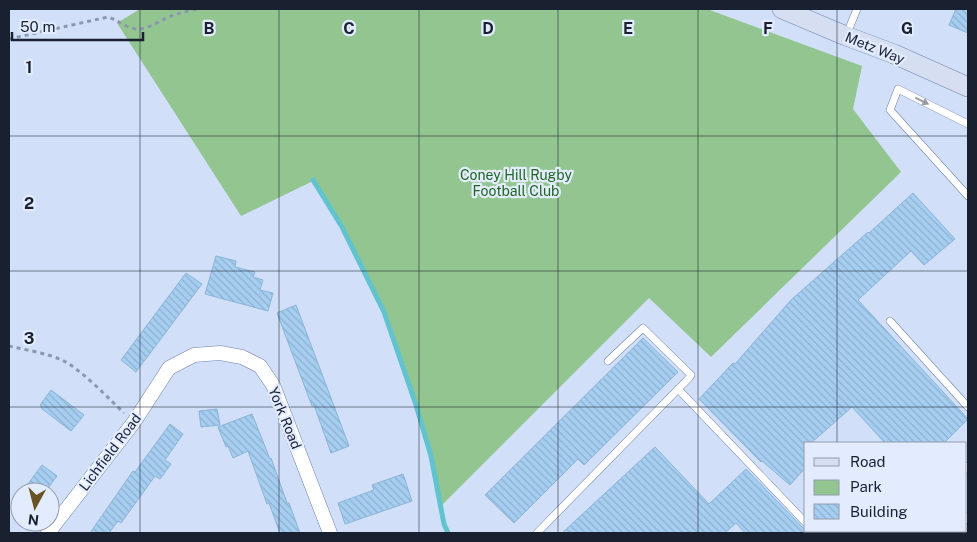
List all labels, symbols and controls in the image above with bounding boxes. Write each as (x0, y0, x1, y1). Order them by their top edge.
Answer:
scale bar (12, 10, 144, 42)
text: 50 m (20, 18, 55, 35)
text: B (204, 19, 215, 38)
text: C (343, 19, 355, 38)
text: D (482, 19, 494, 38)
text: E (623, 19, 633, 38)
text: F (763, 19, 773, 38)
text: G (901, 19, 913, 38)
street label: Metz Way (843, 29, 908, 67)
text: 1 (26, 58, 32, 77)
one-way arrow (915, 97, 929, 105)
park label: Coney Hill Rugby Football Club (460, 167, 573, 199)
text: 2 (24, 194, 34, 213)
text: 3 (24, 329, 34, 348)
street label: York Road (265, 385, 305, 451)
street label: Lichfield Road (76, 410, 144, 494)
legend (804, 442, 967, 532)
text: Road (850, 453, 886, 470)
text: Park (850, 478, 882, 495)
north arrow (10, 482, 60, 532)
text: Building (850, 503, 908, 520)
text: N (27, 511, 40, 529)

